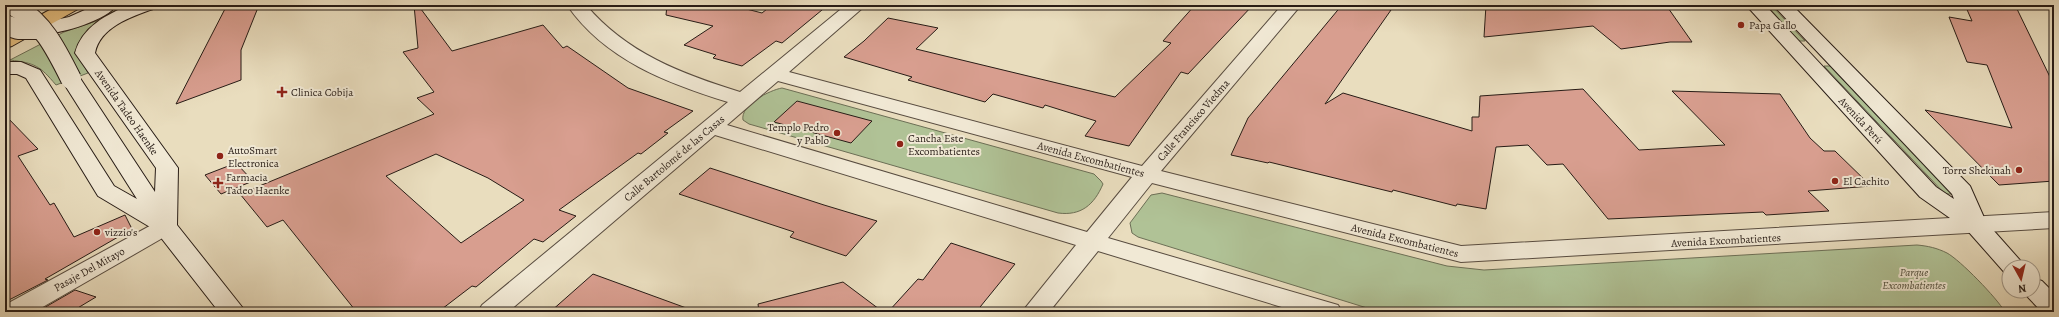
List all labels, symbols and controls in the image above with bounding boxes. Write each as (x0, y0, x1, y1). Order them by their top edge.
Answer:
place label: Papa Gallo (1749, 18, 1797, 33)
marker: Papa Gallo (1736, 20, 1746, 30)
street label: Avenida Tadeo Haenke (91, 66, 162, 158)
street label: Calle Francisco Viedma (1154, 76, 1234, 164)
place label: Clinica Cobija (291, 85, 354, 100)
marker: Clinica Cobija (276, 86, 288, 98)
street label: Avenida Perú (1834, 93, 1886, 147)
street label: Calle Bartolomé de las Casas (621, 112, 728, 205)
place label: Templo Pedro y Pablo (767, 120, 830, 148)
marker: Templo Pedro y Pablo (832, 128, 842, 138)
place label: Cancha Este Excombatientes (908, 131, 980, 159)
street label: Avenida Excombatientes (1035, 138, 1146, 181)
marker: Cancha Este Excombatientes (895, 139, 905, 149)
place label: AutoSmart Electronica (227, 143, 280, 171)
marker: AutoSmart Electronica (215, 151, 225, 161)
place label: Torre Shekinah (1943, 163, 2011, 178)
marker: Torre Shekinah (2014, 165, 2024, 175)
place label: Farmacia Tadeo Haenke (226, 170, 289, 198)
place label: El Cachito (1843, 174, 1890, 189)
marker: El Cachito (1830, 176, 1840, 186)
marker: Farmacia Tadeo Haenke (213, 178, 223, 188)
street label: Avenida Excombatientes (1349, 220, 1460, 261)
place label: vizzio's (104, 225, 137, 240)
marker: vizzio's (92, 227, 102, 237)
street label: Avenida Excombatientes (1670, 230, 1781, 251)
street label: Pasaje Del Mitayo (51, 243, 128, 295)
north arrow (2001, 259, 2041, 299)
park label: Parque Excombatientes (1882, 265, 1946, 293)
text: N (2017, 280, 2027, 296)

